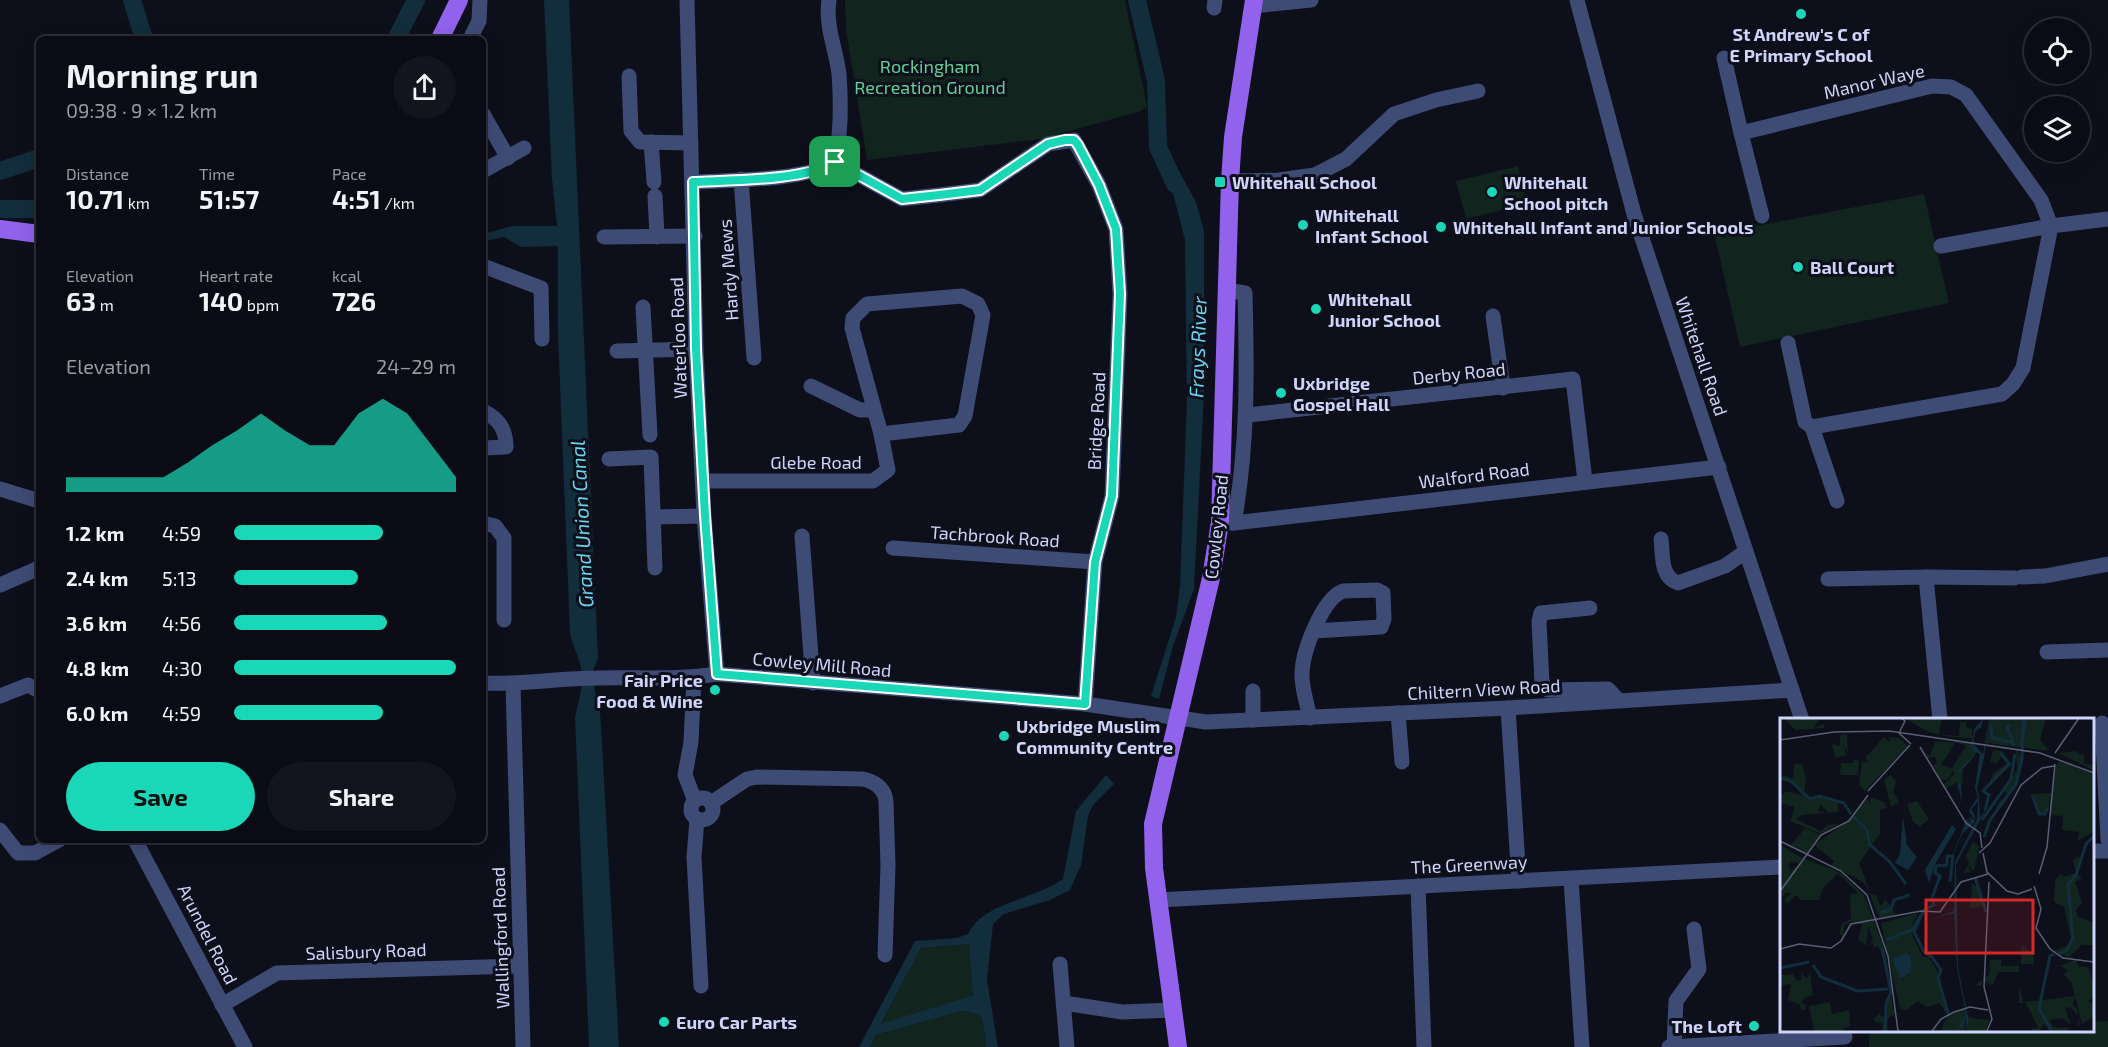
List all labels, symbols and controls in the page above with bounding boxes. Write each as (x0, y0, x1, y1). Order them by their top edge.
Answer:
marker: St Andrew's C of E Primary School (1794, 7, 1808, 21)
map controls (2024, 18, 2090, 162)
button: locate (2024, 18, 2090, 84)
place label: St Andrew's C of E Primary School (1729, 23, 1873, 66)
text: Morning run (66, 55, 258, 95)
park label: Rockingham Recreation Ground (854, 55, 1006, 98)
button: share (393, 56, 456, 119)
street label: Manor Waye (1821, 59, 1927, 103)
button: layers (2024, 96, 2090, 162)
text: 09:38 · 9 × 1.2 km (66, 98, 217, 122)
pin (809, 136, 860, 187)
icon: arrive (818, 145, 851, 178)
text: Distance (66, 164, 129, 183)
text: Time (199, 164, 235, 183)
text: Pace (332, 164, 366, 183)
place label: Whitehall School (1232, 171, 1377, 193)
place label: Whitehall School pitch (1504, 171, 1608, 214)
marker: Whitehall School (1213, 175, 1227, 189)
text: 10.71 (66, 183, 124, 214)
text: 51:57 (199, 183, 259, 214)
text: 4:51 (332, 183, 381, 214)
marker: Whitehall School pitch (1485, 185, 1499, 199)
text: km (124, 193, 150, 212)
text: /km (381, 193, 415, 212)
place label: Whitehall Infant School (1315, 204, 1428, 247)
place label: Whitehall Infant and Junior Schools (1453, 216, 1754, 238)
street label: Hardy Mews (713, 218, 743, 322)
marker: Whitehall Infant School (1296, 218, 1310, 232)
marker: Whitehall Infant and Junior Schools (1434, 220, 1448, 234)
place label: Ball Court (1810, 256, 1895, 278)
marker: Ball Court (1791, 260, 1805, 274)
text: Elevation (66, 266, 134, 285)
text: Heart rate (199, 266, 273, 285)
text: kcal (332, 266, 361, 285)
street label: Waterloo Road (665, 277, 691, 399)
text: 63 (66, 285, 96, 316)
text: 140 (199, 285, 243, 316)
text: 726 (332, 285, 376, 316)
place label: Whitehall Junior School (1328, 288, 1441, 331)
street label: Whitehall Road (1671, 294, 1733, 418)
text: m (96, 295, 114, 314)
text: bpm (243, 295, 279, 314)
water label: Frays River (1183, 295, 1212, 398)
marker: Whitehall Junior School (1309, 302, 1323, 316)
text: Elevation (66, 354, 151, 378)
text: 24–29 m (376, 354, 456, 378)
street label: Derby Road (1411, 357, 1507, 389)
street label: Bridge Road (1082, 371, 1110, 471)
place label: Uxbridge Gospel Hall (1293, 372, 1390, 415)
marker: Uxbridge Gospel Hall (1274, 386, 1288, 400)
water label: Grand Union Canal (565, 440, 597, 608)
street label: Glebe Road (770, 451, 862, 473)
street label: Walford Road (1417, 457, 1531, 493)
street label: Cowley Road (1200, 474, 1232, 580)
street label: Tachbrook Road (929, 520, 1061, 552)
text: 1.2 km (66, 521, 124, 545)
text: 4:59 (162, 521, 201, 545)
text: 2.4 km (66, 566, 128, 590)
text: 5:13 (162, 566, 197, 590)
text: 3.6 km (66, 611, 127, 635)
text: 4:56 (162, 611, 201, 635)
street label: Cowley Mill Road (752, 647, 892, 681)
text: 4.8 km (66, 656, 129, 680)
text: 4:30 (162, 656, 202, 680)
place label: Fair Price Food & Wine (596, 669, 703, 712)
street label: Chiltern View Road (1407, 674, 1561, 704)
marker: Fair Price Food & Wine (708, 683, 722, 697)
text: 6.0 km (66, 701, 128, 725)
text: 4:59 (162, 701, 201, 725)
place label: Uxbridge Muslim Community Centre (1016, 715, 1173, 758)
inset map (1780, 718, 2093, 1032)
marker: Uxbridge Muslim Community Centre (997, 729, 1011, 743)
button: Save (66, 762, 255, 831)
button: Share (267, 762, 456, 831)
street label: The Greenway (1410, 850, 1528, 878)
street label: Wallingford Road (487, 867, 513, 1009)
street label: Arundel Road (173, 880, 243, 988)
street label: Salisbury Road (305, 938, 427, 964)
place label: Euro Car Parts (676, 1011, 797, 1033)
marker: Euro Car Parts (657, 1015, 671, 1029)
place label: The Loft (1671, 1015, 1743, 1037)
marker: The Loft (1747, 1019, 1761, 1033)

